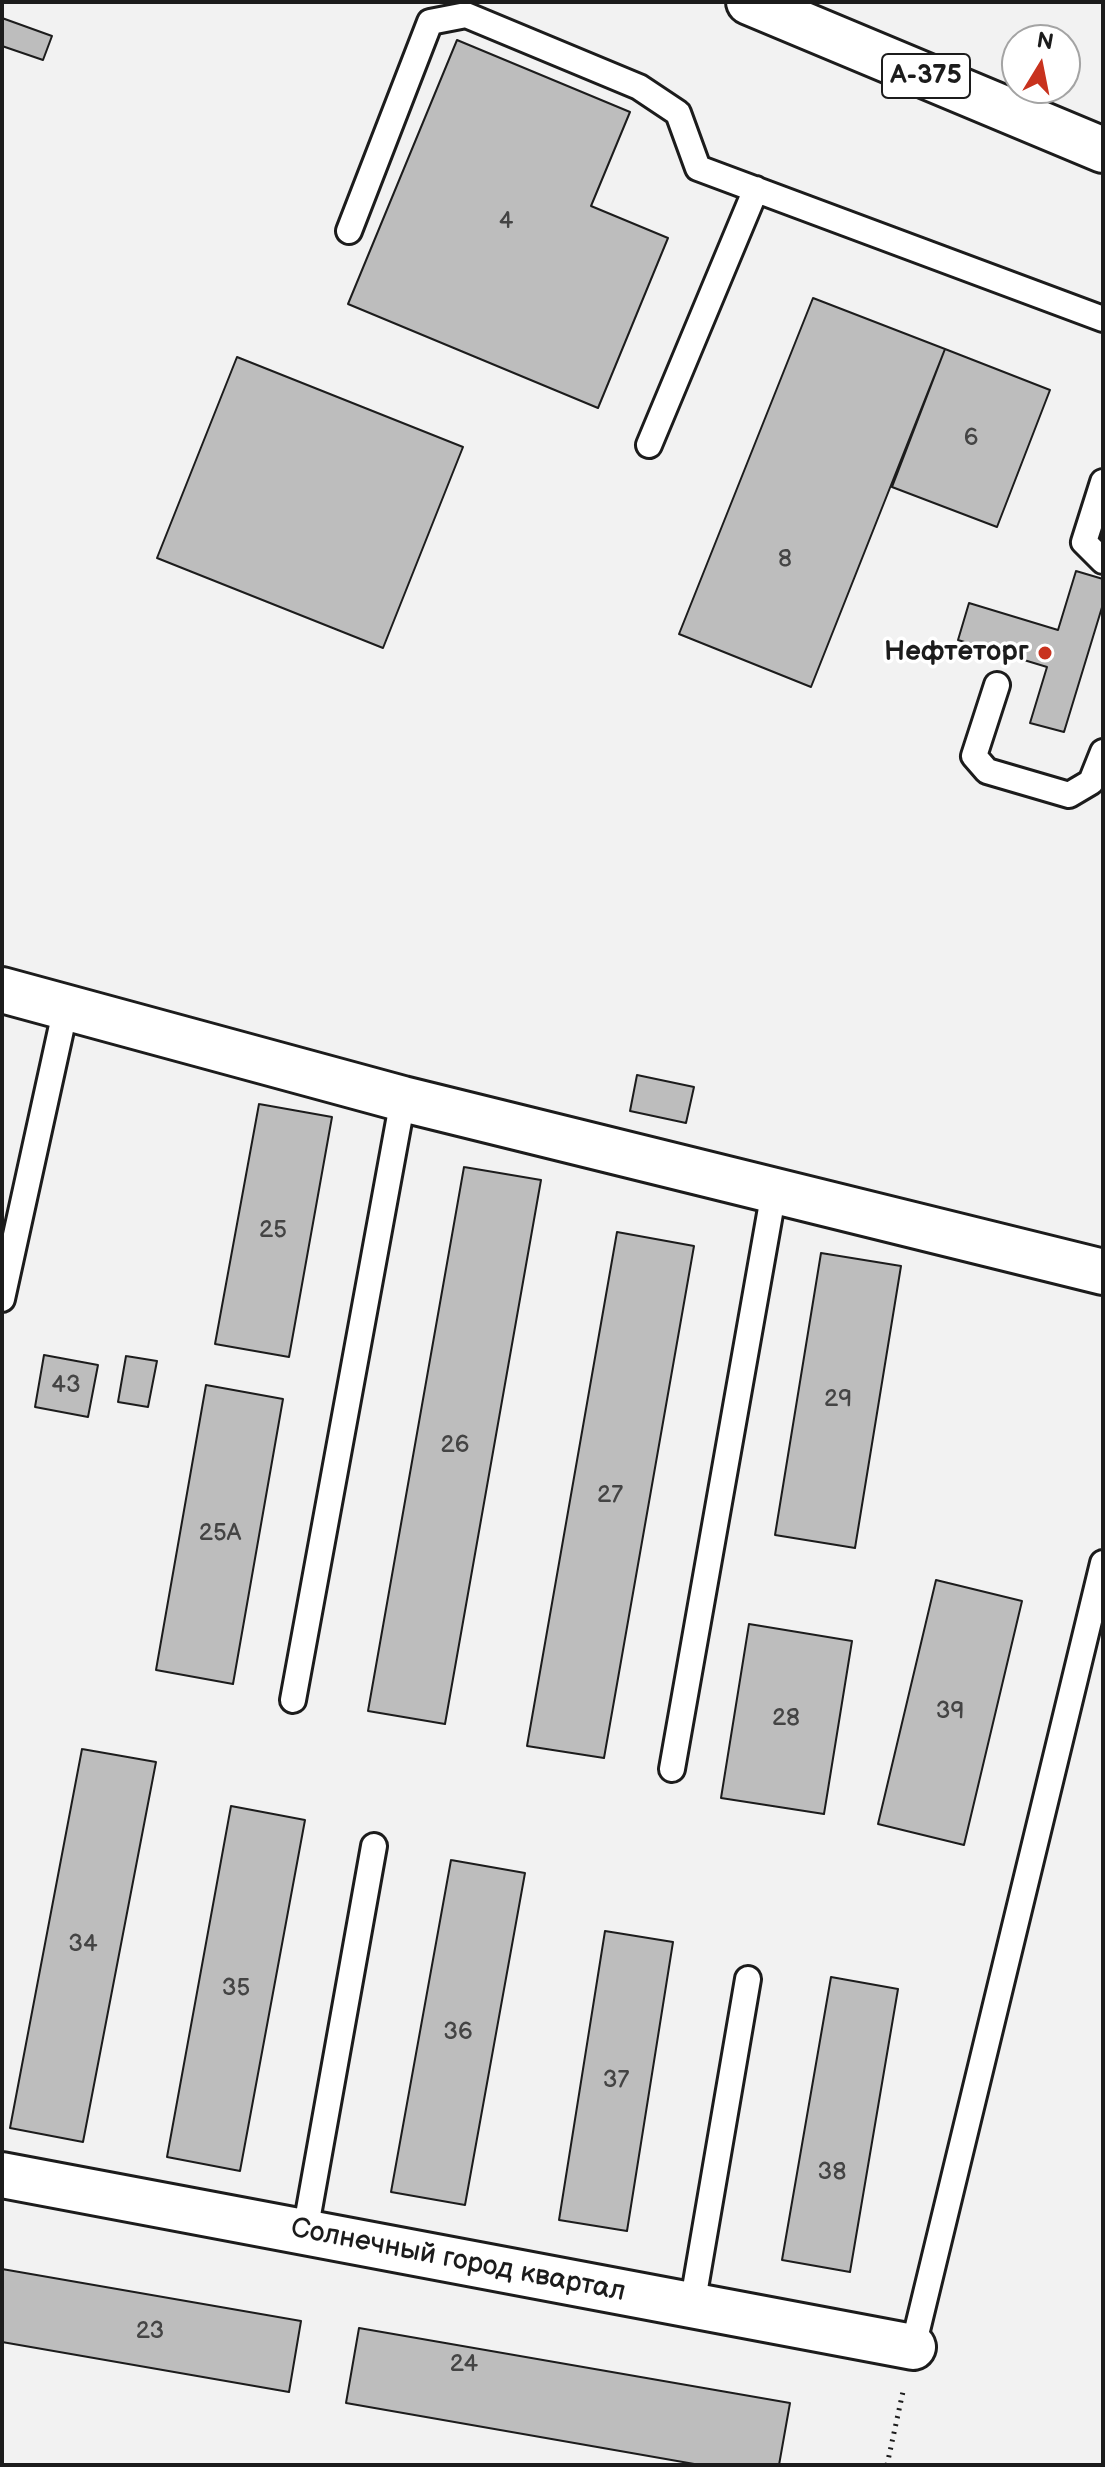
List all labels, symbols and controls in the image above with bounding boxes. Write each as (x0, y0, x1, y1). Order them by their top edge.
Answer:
north arrow (1001, 24, 1081, 104)
text: N (1034, 27, 1055, 57)
road number: А-375 (882, 54, 970, 98)
house number: 4 (499, 208, 513, 236)
house number: 6 (964, 425, 978, 453)
house number: 8 (778, 546, 792, 574)
place label: Нефтеторг (884, 636, 1029, 670)
marker: Нефтеторг (1036, 644, 1054, 662)
house number: 25 (259, 1217, 287, 1245)
house number: 43 (51, 1372, 81, 1400)
house number: 29 (824, 1386, 852, 1414)
house number: 26 (441, 1432, 469, 1460)
house number: 27 (597, 1482, 623, 1510)
house number: 25А (199, 1520, 241, 1548)
house number: 39 (936, 1698, 964, 1726)
house number: 28 (772, 1705, 800, 1733)
house number: 34 (68, 1931, 98, 1959)
house number: 35 (222, 1975, 250, 2003)
house number: 36 (443, 2019, 473, 2047)
house number: 37 (603, 2067, 629, 2095)
house number: 38 (818, 2159, 846, 2187)
street label: Солнечный город квартал (288, 2212, 628, 2310)
house number: 23 (136, 2318, 164, 2346)
house number: 24 (450, 2351, 478, 2379)

